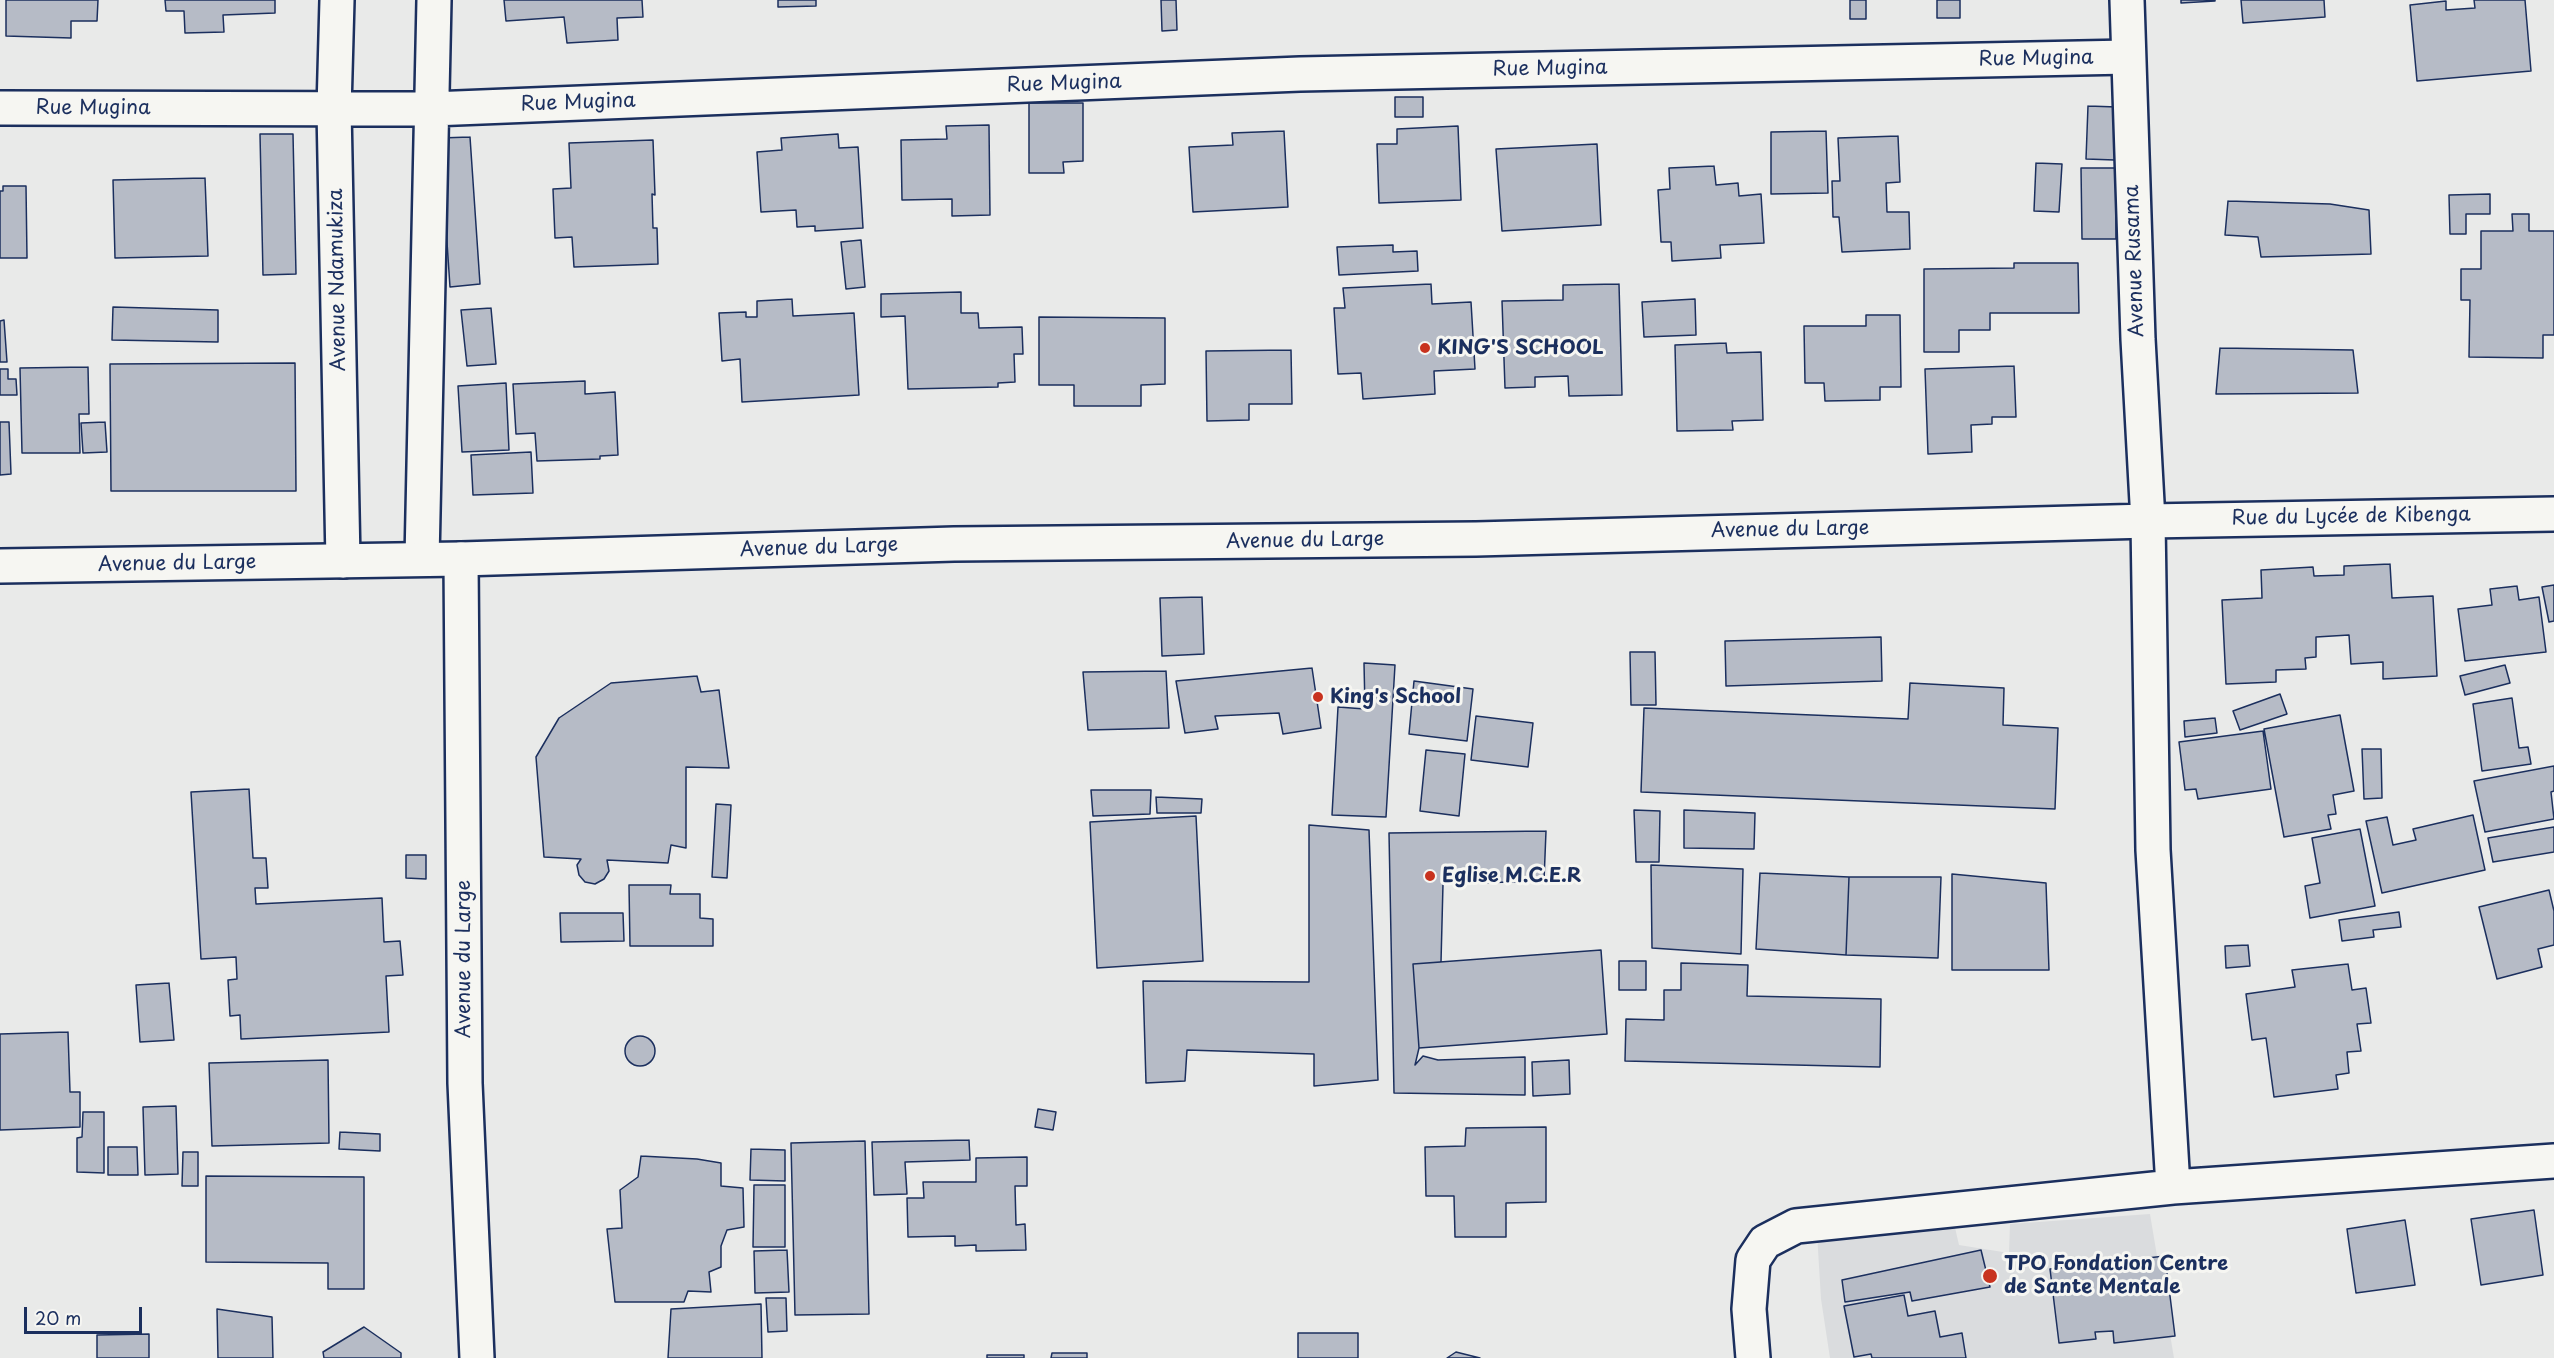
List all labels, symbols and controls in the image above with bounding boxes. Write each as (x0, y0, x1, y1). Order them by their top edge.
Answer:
street label: Rue Mugina (1978, 46, 2094, 72)
street label: Rue Mugina (1492, 56, 1608, 82)
street label: Rue Mugina (1006, 70, 1122, 98)
street label: Rue Mugina (520, 89, 636, 117)
street label: Rue Mugina (35, 96, 151, 120)
street label: Avenue Rusama (2120, 184, 2150, 338)
street label: Avenue Ndamukiza (324, 188, 352, 372)
place label: KING'S SCHOOL (1437, 336, 1604, 360)
marker: KING'S SCHOOL (1418, 341, 1432, 355)
street label: Rue du Lycée de Kibenga (2231, 503, 2471, 531)
street label: Avenue du Large (1711, 517, 1869, 543)
street label: Avenue du Large (1226, 528, 1384, 554)
street label: Avenue du Large (739, 533, 899, 563)
street label: Avenue du Large (98, 551, 256, 577)
place label: King's School (1330, 685, 1461, 709)
marker: King's School (1311, 690, 1325, 704)
place label: Eglise M.C.E.R (1442, 864, 1581, 888)
marker: Eglise M.C.E.R (1423, 869, 1437, 883)
street label: Avenue du Large (452, 880, 476, 1038)
place label: TPO Fondation Centre de Sante Mentale (2004, 1252, 2228, 1299)
marker: TPO Fondation Centre de Sante Mentale (1981, 1267, 1999, 1285)
scale bar (27, 1295, 146, 1333)
text: 20 m (35, 1304, 81, 1331)

